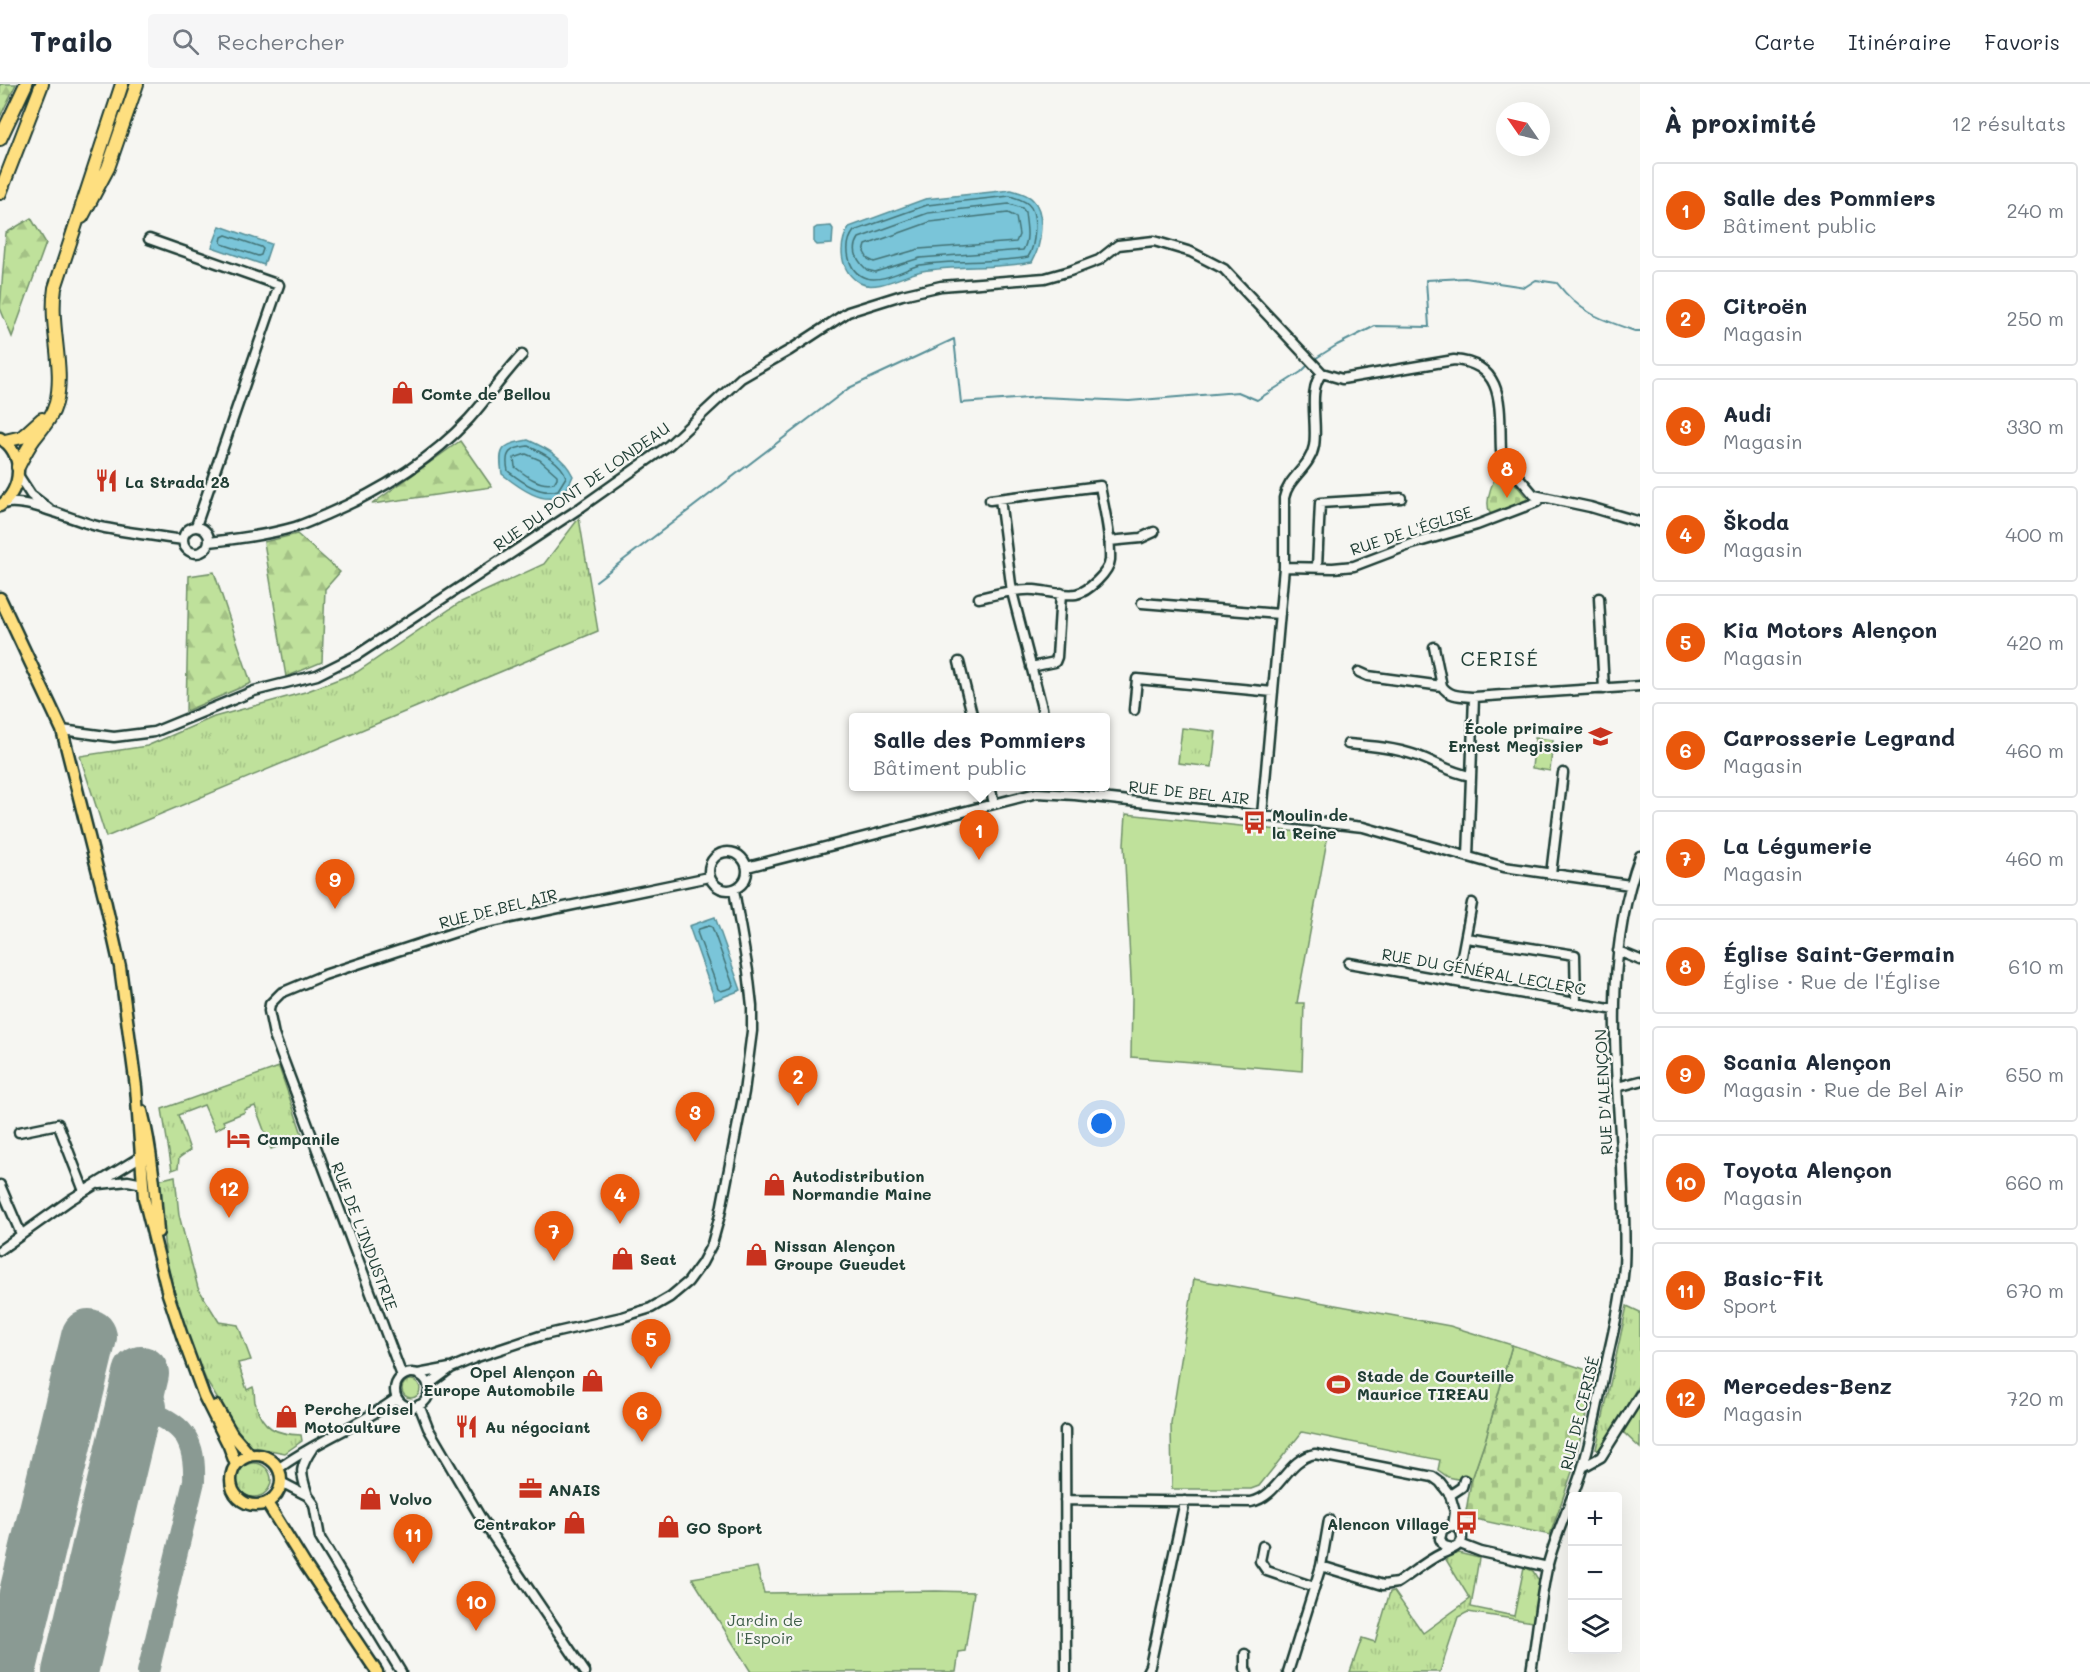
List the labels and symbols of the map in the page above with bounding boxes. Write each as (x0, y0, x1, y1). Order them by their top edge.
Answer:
north arrow (1496, 102, 1550, 156)
shop icon: Comte de Bellou (390, 380, 416, 406)
place label: Comte de Bellou (421, 383, 551, 404)
street label: RUE DU PONT DE LONDEAU (489, 417, 673, 555)
pin: 8 (1488, 448, 1526, 498)
restaurant icon: La Strada 28 (94, 468, 120, 494)
place label: La Strada 28 (125, 471, 230, 492)
street label: RUE DE L'ÉGLISE (1347, 500, 1475, 560)
district label: CERISÉ (1460, 645, 1540, 671)
place label: École primaire Ernest Megissier (1448, 717, 1583, 756)
school or university icon: École primaire Ernest Megissier (1588, 723, 1614, 749)
street label: RUE DE BEL AIR (1127, 775, 1251, 809)
place label: Moulin de la Reine (1272, 804, 1348, 843)
pin: 1 (960, 810, 998, 860)
bus stop icon: Moulin de la Reine (1241, 810, 1267, 836)
pin: 9 (316, 860, 354, 909)
street label: RUE DE BEL AIR (437, 883, 559, 933)
street label: RUE DU GÉNÉRAL LECLERC (1380, 943, 1588, 999)
street label: RUE D'ALENÇON (1589, 1028, 1617, 1156)
pin: 2 (778, 1056, 818, 1106)
pin: 3 (676, 1092, 714, 1142)
your location (1087, 1109, 1116, 1138)
hotel icon: Campanile (226, 1125, 252, 1151)
place label: Campanile (257, 1128, 340, 1149)
street label: RUE DE L'INDUSTRIE (327, 1159, 403, 1313)
place label: Autodistribution Normandie Maine (792, 1165, 932, 1204)
pin: 12 (210, 1168, 248, 1218)
shop icon: Autodistribution Normandie Maine (761, 1171, 787, 1197)
pin: 4 (600, 1174, 640, 1224)
pin: 7 (534, 1212, 574, 1261)
place label: Nissan Alençon Groupe Gueudet (774, 1235, 906, 1274)
shop icon: Nissan Alençon Groupe Gueudet (743, 1241, 769, 1267)
shop icon: Seat (609, 1245, 635, 1271)
place label: Seat (640, 1248, 676, 1269)
pin: 5 (632, 1320, 670, 1369)
street label: RUE DE CERISÉ (1555, 1354, 1603, 1472)
place label: Opel Alençon Europe Automobile (423, 1361, 575, 1400)
place label: Stade de Courteille Maurice TIREAU (1357, 1365, 1514, 1404)
shop icon: Opel Alençon Europe Automobile (580, 1367, 606, 1393)
sports icon: Stade de Courteille Maurice TIREAU (1326, 1371, 1352, 1397)
pin: 6 (622, 1392, 662, 1442)
place label: Perche Loisel Motoculture (304, 1398, 413, 1437)
shop icon: Perche Loisel Motoculture (273, 1404, 299, 1430)
restaurant icon: Au négociant (454, 1413, 480, 1439)
place label: Au négociant (485, 1416, 590, 1437)
office icon: ANAIS (517, 1476, 543, 1502)
place label: ANAIS (548, 1479, 601, 1500)
shop icon: Volvo (358, 1485, 384, 1511)
place label: Volvo (389, 1488, 432, 1509)
shop icon: Centrakor (561, 1510, 587, 1536)
bus stop icon: Alencon Village (1454, 1510, 1480, 1536)
place label: Centrakor (473, 1513, 556, 1534)
place label: Alencon Village (1327, 1513, 1449, 1534)
pin: 11 (394, 1514, 432, 1564)
shop icon: GO Sport (655, 1514, 681, 1540)
place label: GO Sport (686, 1517, 762, 1538)
pin: 10 (456, 1582, 496, 1631)
park label: Jardin de l'Espoir (727, 1609, 803, 1648)

